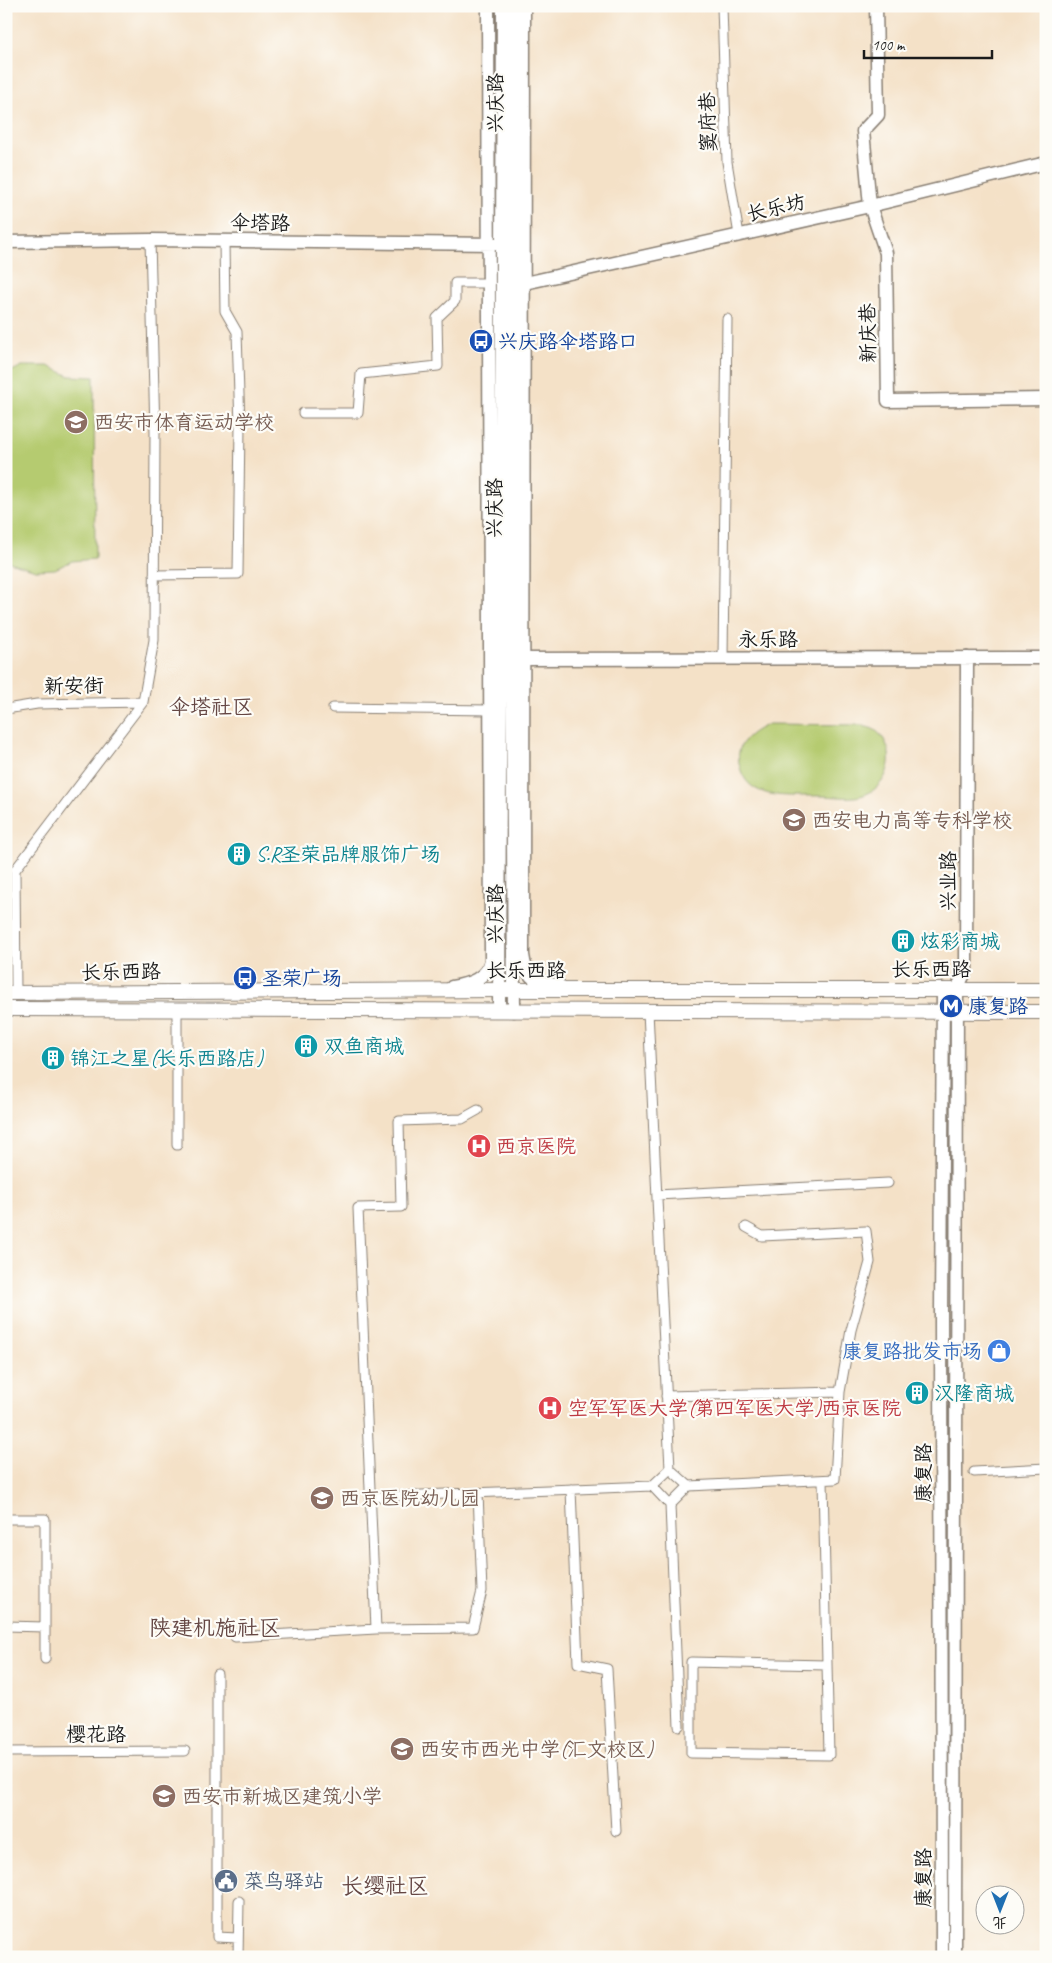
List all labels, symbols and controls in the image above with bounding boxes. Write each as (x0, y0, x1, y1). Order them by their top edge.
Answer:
scale bar (864, 28, 992, 60)
text: 100 m (872, 36, 906, 55)
street label: 兴庆路 (483, 72, 508, 133)
street label: 窦府巷 (694, 91, 722, 152)
street label: 长乐坊 (744, 189, 808, 227)
street label: 伞塔路 (230, 210, 291, 236)
street label: 新庆巷 (855, 302, 881, 363)
bus stop icon: 兴庆路伞塔路口 (468, 328, 494, 354)
place label: 兴庆路伞塔路口 (498, 329, 638, 354)
school or university icon: 西安市体育运动学校 (63, 409, 89, 435)
place label: 西安市体育运动学校 (94, 410, 274, 435)
street label: 兴庆路 (482, 477, 507, 538)
street label: 永乐路 (738, 627, 799, 652)
street label: 新安街 (44, 673, 104, 699)
district label: 伞塔社区 (169, 694, 253, 720)
school or university icon: 西安电力高等专科学校 (781, 807, 807, 833)
place label: 西安电力高等专科学校 (812, 808, 1012, 833)
building icon: S.R圣荣品牌服饰广场 (226, 841, 252, 867)
place label: S.R圣荣品牌服饰广场 (256, 842, 440, 867)
street label: 兴业路 (936, 850, 961, 911)
street label: 兴庆路 (483, 883, 508, 944)
building icon: 炫彩商城 (890, 928, 916, 954)
place label: 炫彩商城 (920, 929, 1000, 954)
street label: 长乐西路 (891, 957, 972, 982)
street label: 长乐西路 (486, 958, 567, 983)
street label: 长乐西路 (81, 959, 162, 985)
bus stop icon: 圣荣广场 (232, 965, 258, 991)
place label: 圣荣广场 (262, 966, 342, 991)
metro station icon: 康复路 (938, 993, 964, 1019)
place label: 康复路 (968, 994, 1029, 1019)
building icon: 双鱼商城 (293, 1033, 319, 1059)
place label: 双鱼商城 (324, 1034, 404, 1059)
building icon: 锦江之星(长乐西路店) (40, 1045, 66, 1071)
place label: 锦江之星(长乐西路店) (70, 1046, 265, 1071)
hospital icon: 西京医院 (466, 1133, 492, 1159)
place label: 西京医院 (496, 1134, 576, 1159)
shop icon: 康复路批发市场 (986, 1338, 1012, 1364)
place label: 康复路批发市场 (842, 1339, 982, 1364)
building icon: 汉隆商城 (904, 1380, 930, 1406)
place label: 汉隆商城 (934, 1381, 1014, 1406)
hospital icon: 空军军医大学(第四军医大学)西京医院 (537, 1395, 563, 1421)
place label: 空军军医大学(第四军医大学)西京医院 (568, 1396, 901, 1421)
street label: 康复路 (911, 1442, 936, 1503)
school or university icon: 西京医院幼儿园 (309, 1485, 335, 1511)
place label: 西京医院幼儿园 (340, 1486, 480, 1511)
district label: 陕建机施社区 (149, 1614, 281, 1642)
street label: 樱花路 (66, 1722, 127, 1747)
school or university icon: 西安市西光中学(汇文校区) (389, 1736, 415, 1762)
place label: 西安市西光中学(汇文校区) (420, 1737, 655, 1762)
school or university icon: 西安市新城区建筑小学 (151, 1783, 177, 1809)
place label: 西安市新城区建筑小学 (182, 1784, 382, 1809)
street label: 康复路 (911, 1847, 936, 1908)
public building icon: 菜鸟驿站 (213, 1868, 239, 1894)
place label: 菜鸟驿站 (244, 1869, 324, 1894)
district label: 长缨社区 (341, 1872, 429, 1900)
north arrow (974, 1886, 1024, 1936)
text: 北 (993, 1914, 1007, 1931)

